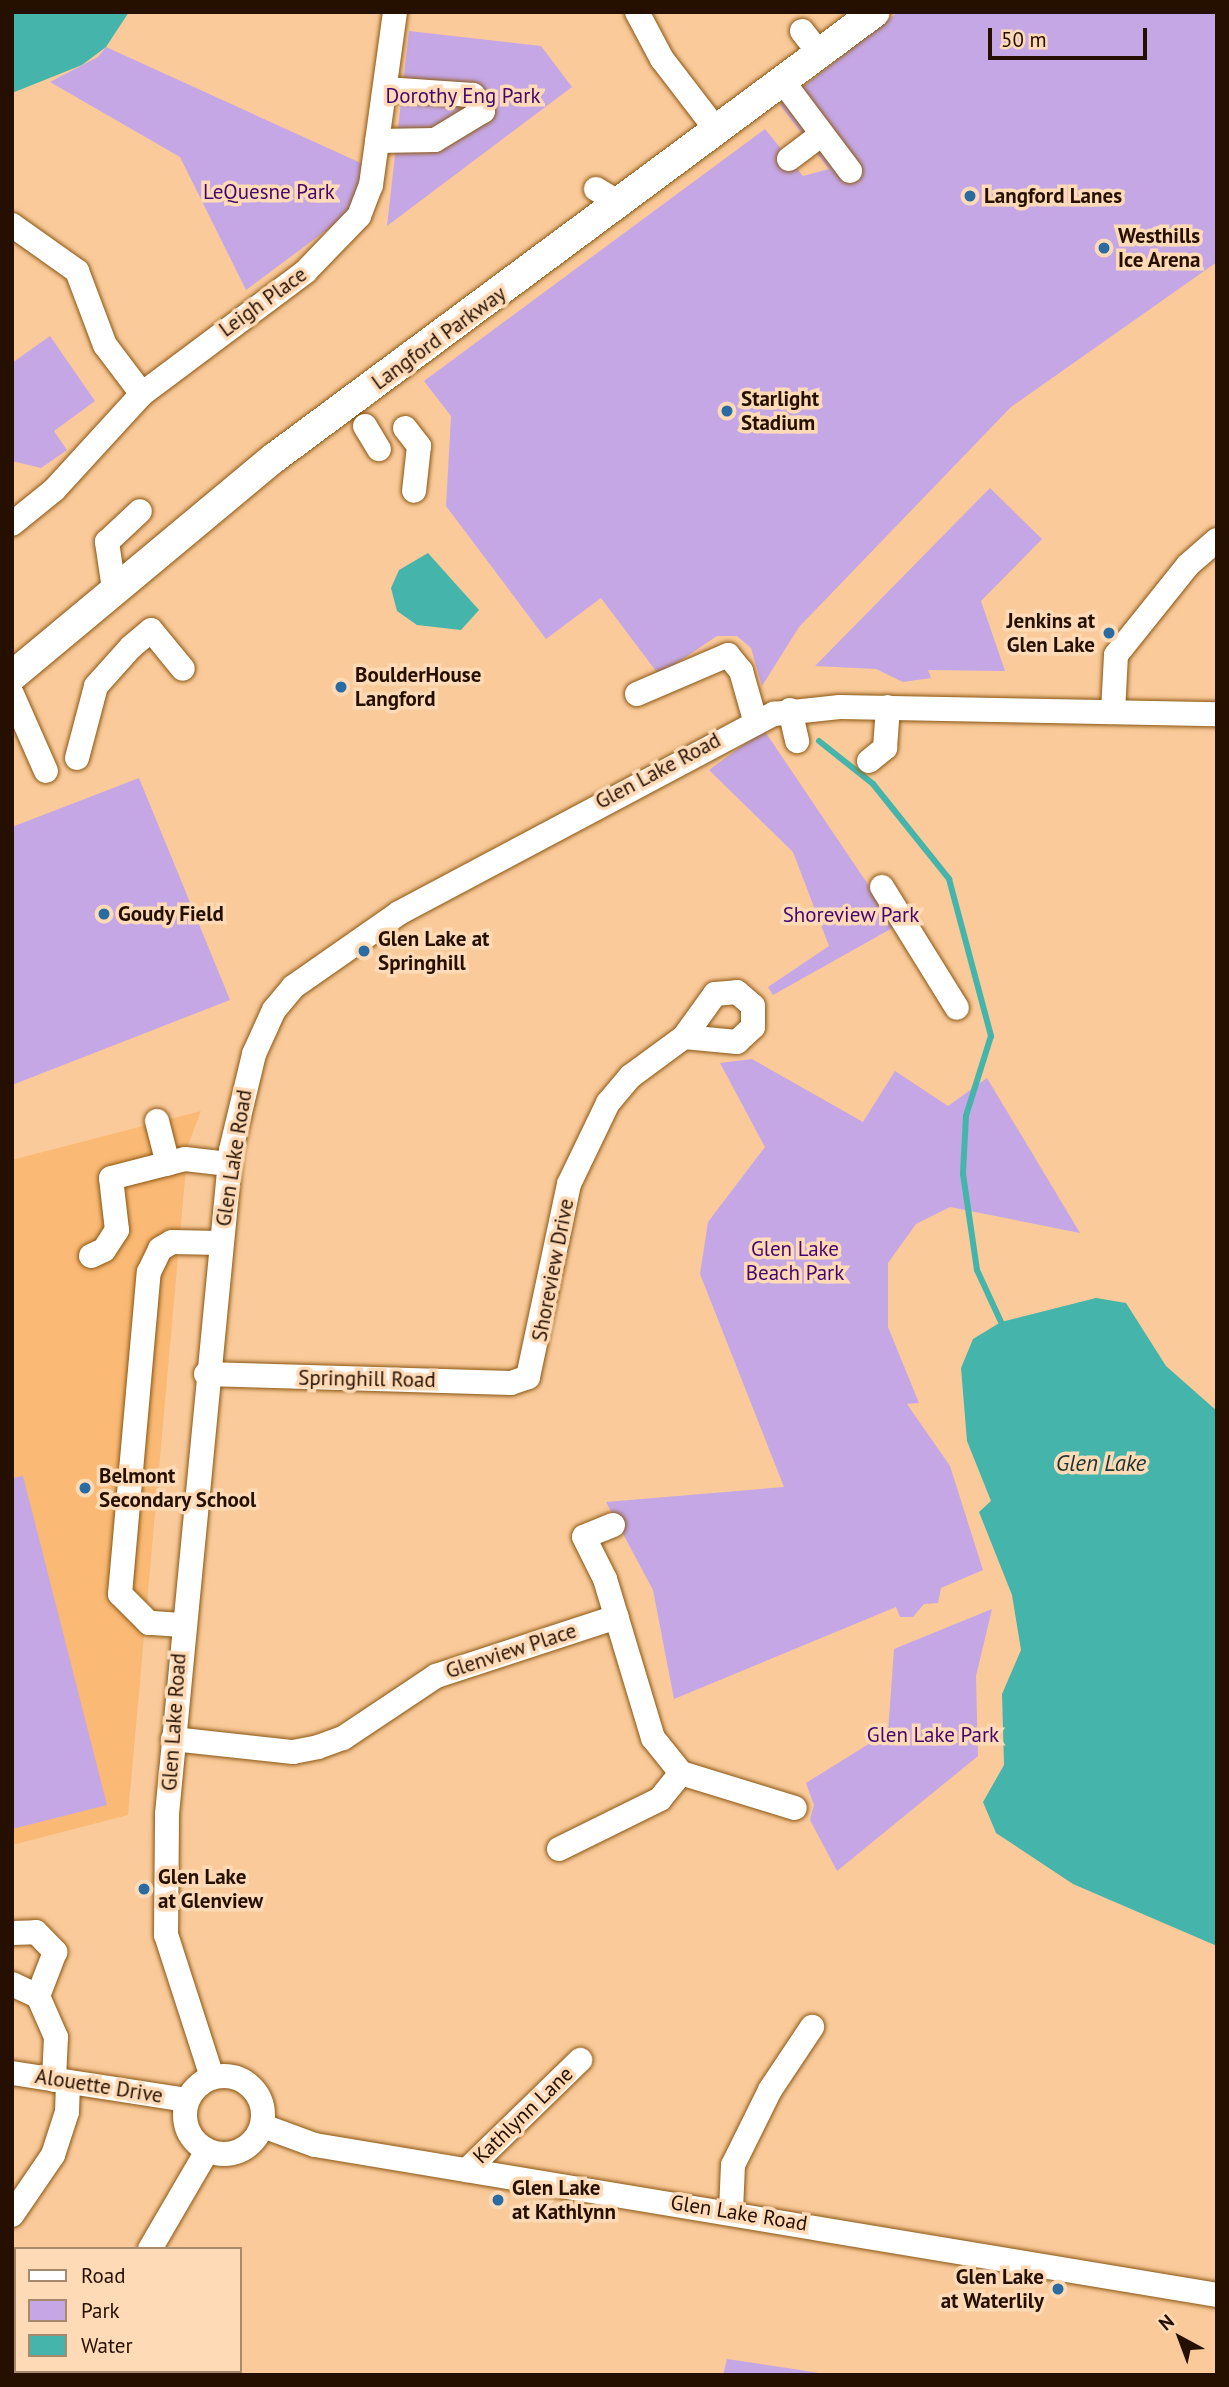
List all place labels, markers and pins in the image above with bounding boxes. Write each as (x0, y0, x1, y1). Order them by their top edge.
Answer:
place label: Langford Lanes (984, 183, 1122, 209)
marker: Langford Lanes (962, 188, 978, 204)
place label: Westhills Ice Arena (1118, 223, 1201, 273)
marker: Westhills Ice Arena (1096, 240, 1112, 256)
place label: Starlight Stadium (741, 386, 819, 436)
marker: Starlight Stadium (719, 403, 735, 419)
place label: Jenkins at Glen Lake (1007, 608, 1095, 658)
marker: Jenkins at Glen Lake (1101, 625, 1117, 641)
place label: BoulderHouse Langford (355, 662, 481, 712)
marker: BoulderHouse Langford (333, 679, 349, 695)
place label: Goudy Field (118, 901, 225, 927)
marker: Goudy Field (96, 906, 112, 922)
place label: Glen Lake at Springhill (378, 926, 489, 976)
marker: Glen Lake at Springhill (356, 943, 372, 959)
place label: Belmont Secondary School (99, 1463, 257, 1513)
marker: Belmont Secondary School (77, 1480, 93, 1496)
place label: Glen Lake at Glenview (158, 1864, 264, 1914)
marker: Glen Lake at Glenview (136, 1881, 152, 1897)
place label: Glen Lake at Kathlynn (512, 2175, 616, 2225)
marker: Glen Lake at Kathlynn (490, 2192, 506, 2208)
place label: Glen Lake at Waterlily (940, 2264, 1044, 2314)
marker: Glen Lake at Waterlily (1050, 2281, 1066, 2297)

